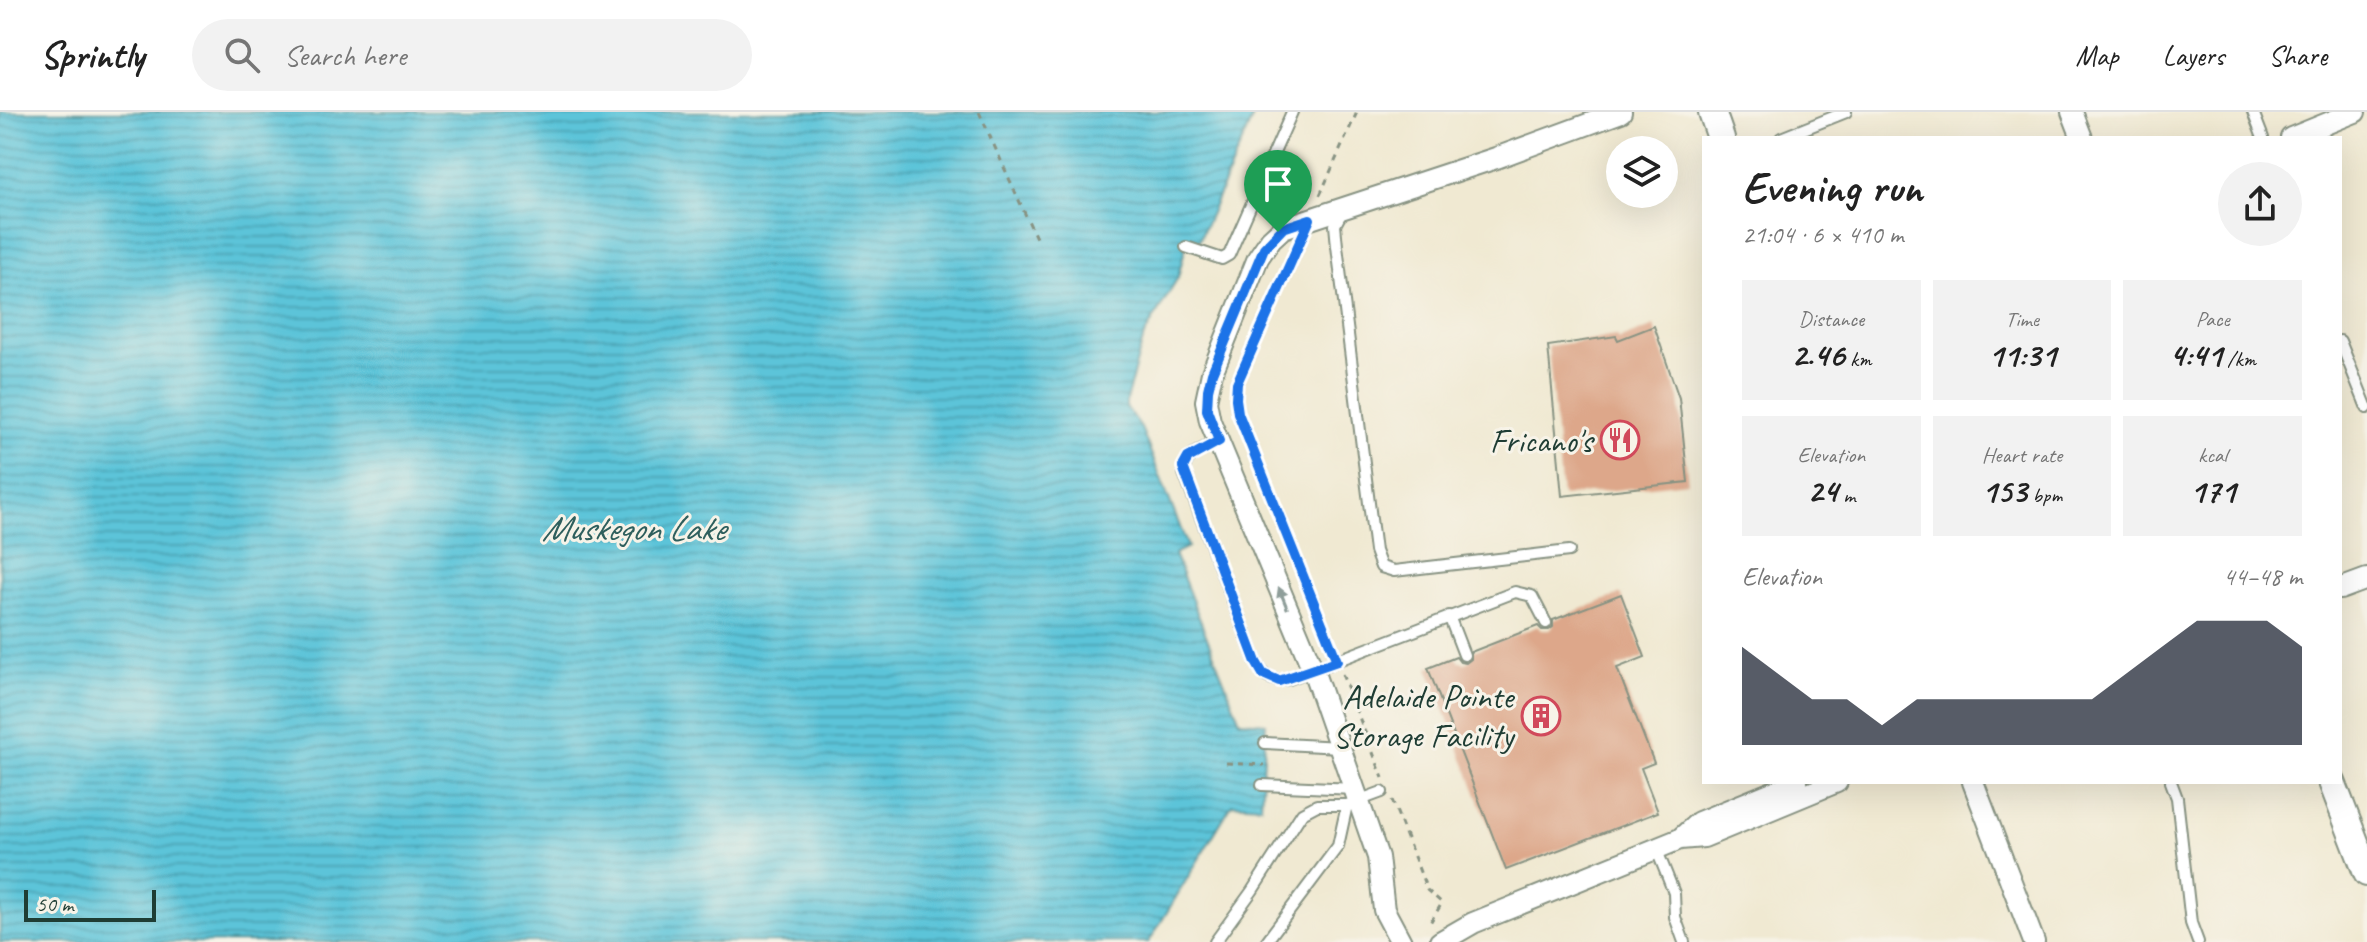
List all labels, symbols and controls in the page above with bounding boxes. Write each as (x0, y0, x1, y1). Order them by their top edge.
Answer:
search box (192, 19, 752, 91)
text: Sprintly (40, 32, 144, 79)
icon: search (220, 33, 264, 77)
text: Search here (284, 36, 406, 74)
text: Map (2076, 38, 2119, 73)
text: Layers (2163, 38, 2224, 73)
text: Share (2268, 38, 2327, 73)
map controls (1606, 136, 1678, 208)
button: layers (1606, 136, 1678, 208)
pin (1244, 150, 1312, 232)
text: Evening run (1742, 160, 1922, 215)
icon: arrive (1256, 162, 1300, 206)
button: share (2218, 162, 2302, 246)
text: 21:04 · 6 × 410 m (1742, 218, 1903, 251)
text: Distance (1799, 305, 1864, 333)
text: Time (2005, 305, 2039, 333)
text: Pace (2196, 305, 2230, 333)
text: 2.46 (1791, 333, 1845, 376)
text: 11:31 (1988, 333, 2056, 376)
text: 4:41 (2169, 333, 2222, 376)
text: km (1845, 345, 1871, 373)
text: /km (2222, 345, 2256, 373)
place label: Fricano's (1490, 419, 1595, 462)
restaurant icon: Fricano's (1599, 419, 1641, 461)
text: Elevation (1797, 441, 1865, 469)
text: Heart rate (1982, 441, 2062, 469)
text: kcal (2198, 441, 2227, 469)
text: 24 (1807, 469, 1838, 512)
text: 153 (1982, 469, 2027, 512)
text: 171 (2190, 469, 2236, 512)
text: m (1838, 481, 1855, 509)
text: bpm (2027, 481, 2062, 509)
water label: Muskegon Lake (542, 505, 729, 551)
text: Elevation (1742, 560, 1822, 593)
text: 44–48 m (2223, 560, 2302, 593)
one-way arrow (1276, 586, 1289, 610)
place label: Adelaide Pointe Storage Facility (1333, 675, 1516, 757)
building icon: Adelaide Pointe Storage Facility (1520, 695, 1562, 737)
scale bar (24, 886, 156, 922)
text: 50 m (36, 890, 73, 918)

